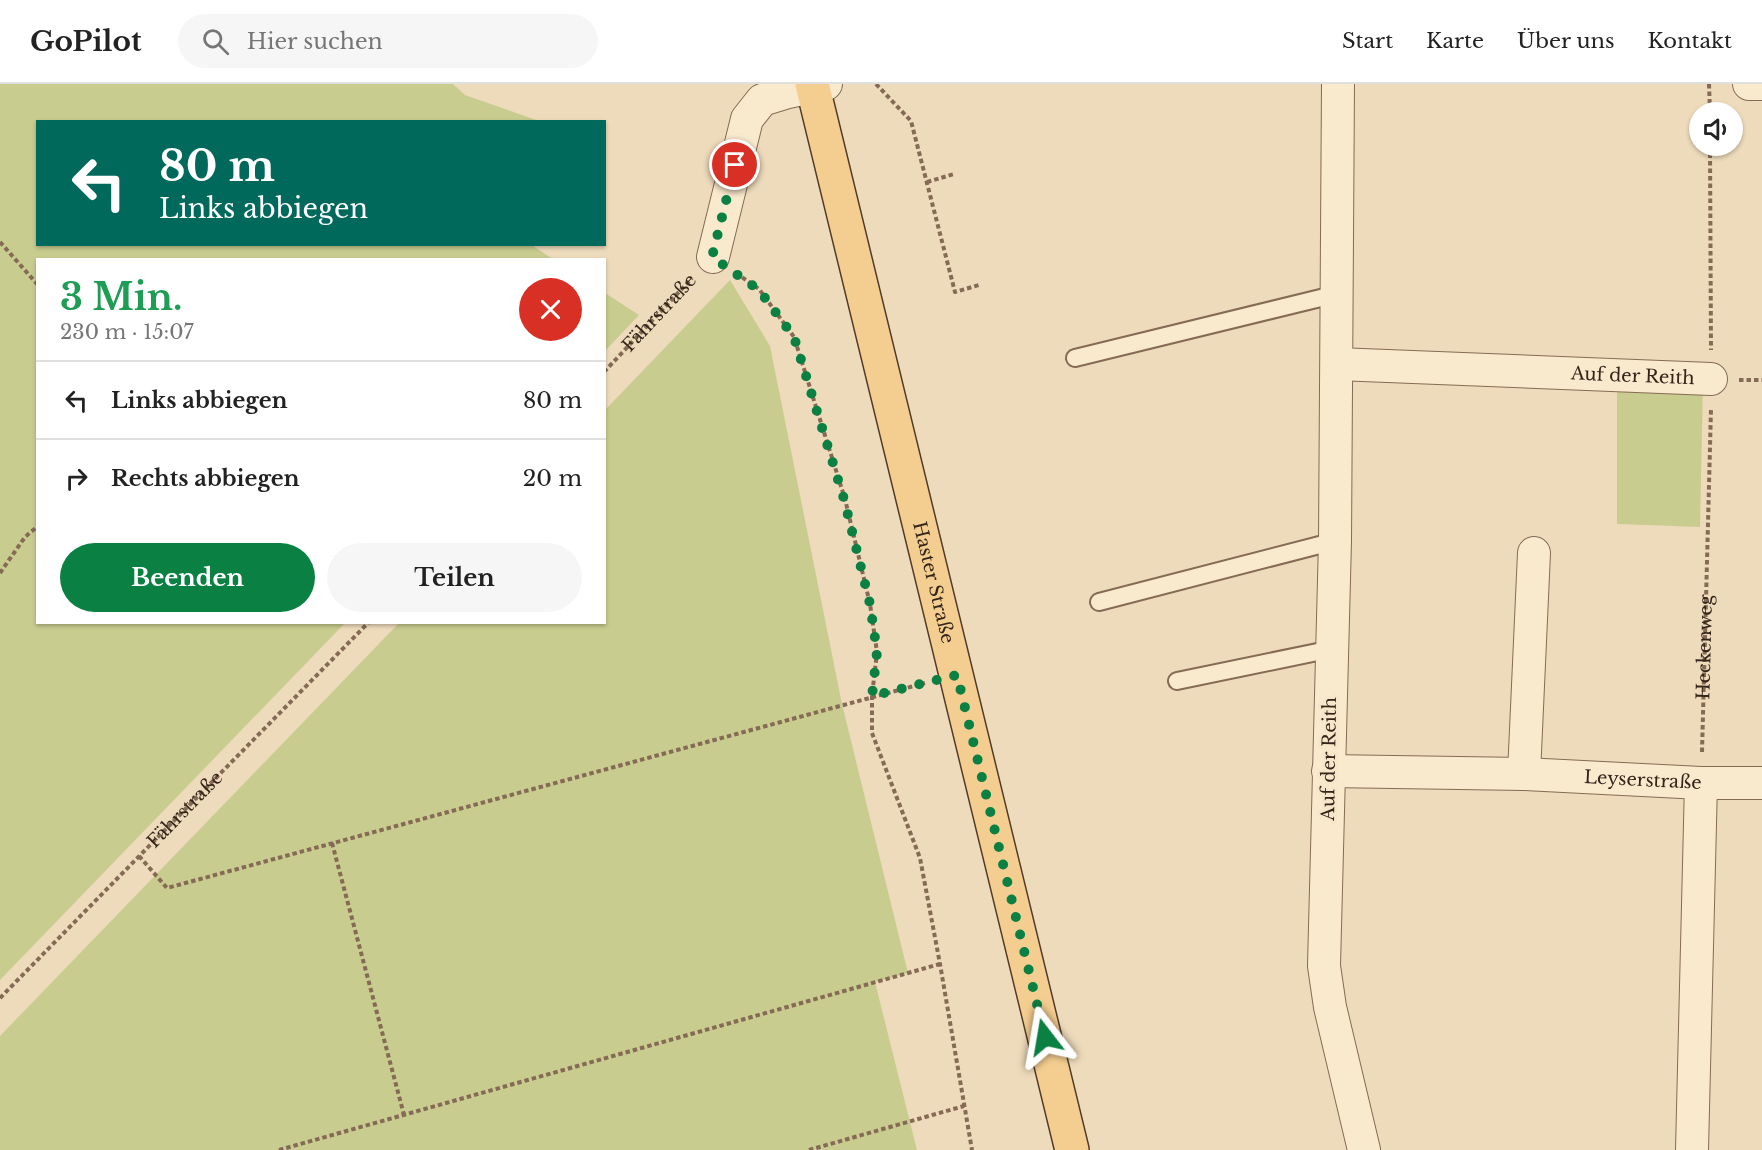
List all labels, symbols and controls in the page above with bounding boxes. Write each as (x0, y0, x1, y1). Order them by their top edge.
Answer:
search box (178, 14, 598, 68)
text: GoPilot (30, 24, 142, 59)
icon: search (199, 25, 232, 58)
text: Hier suchen (247, 28, 383, 55)
text: Start (1342, 28, 1393, 54)
text: Karte (1426, 28, 1484, 54)
text: Über uns (1517, 28, 1615, 54)
text: Kontakt (1648, 28, 1732, 54)
map controls (1689, 102, 1743, 156)
button: sound (1689, 102, 1743, 156)
pin (709, 139, 760, 190)
text: 80 m (159, 140, 275, 192)
icon: left (60, 144, 138, 222)
icon: arrive (718, 148, 751, 181)
text: Links abbiegen (159, 192, 368, 225)
street label: Fährstraße (618, 269, 701, 356)
text: 3 Min. (60, 275, 182, 320)
button: close (519, 278, 582, 341)
text: 230 m · 15:07 (60, 320, 194, 344)
street label: Auf der Reith (1569, 362, 1695, 389)
icon: left (60, 384, 93, 417)
text: Links abbiegen (111, 387, 288, 414)
text: 80 m (523, 387, 582, 414)
icon: right (60, 462, 93, 495)
text: Rechts abbiegen (111, 465, 300, 492)
text: 20 m (523, 465, 582, 492)
street label: Haster Straße (908, 519, 959, 646)
button: Beenden (60, 543, 315, 612)
button: Teilen (327, 543, 582, 612)
street label: Heckenweg (1692, 594, 1717, 700)
street label: Auf der Reith (1317, 697, 1341, 822)
street label: Leyserstraße (1583, 766, 1702, 794)
street label: Fährstraße (143, 767, 227, 852)
position arrow (1013, 1005, 1077, 1069)

